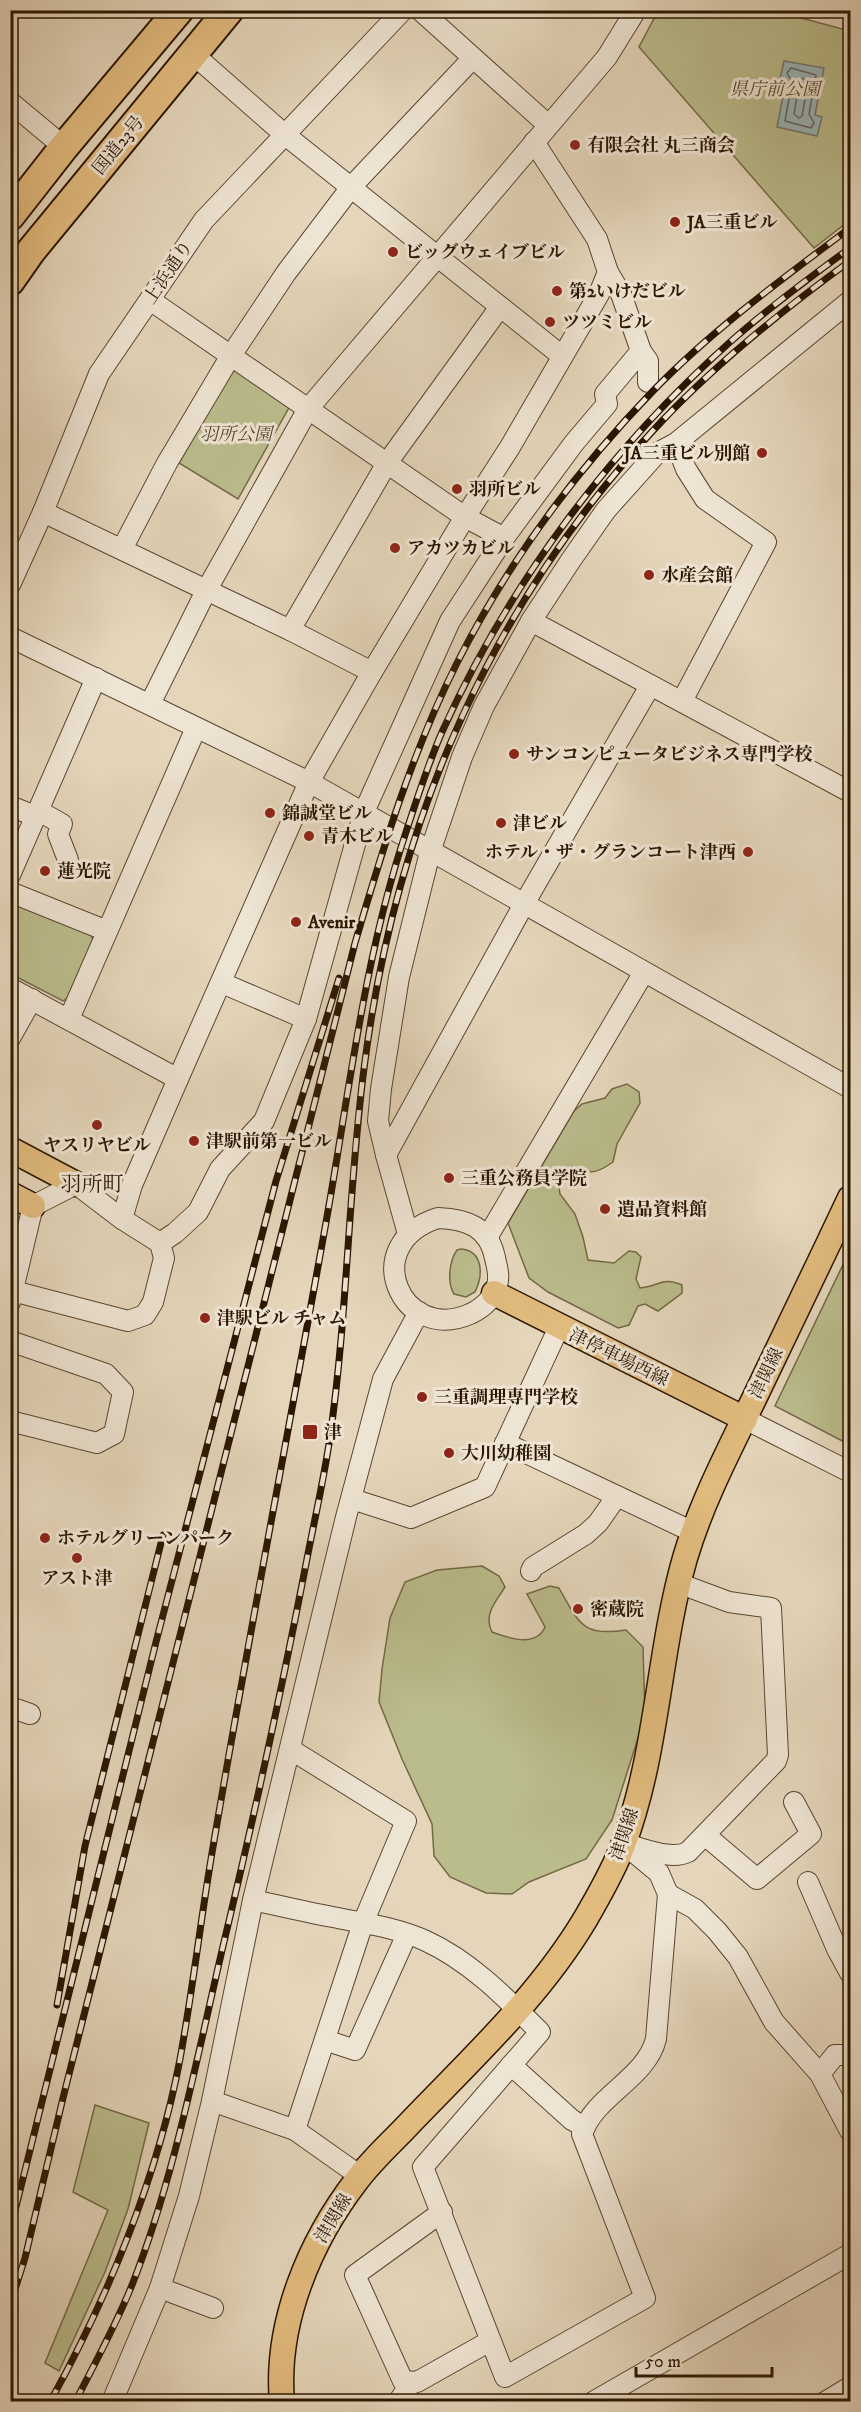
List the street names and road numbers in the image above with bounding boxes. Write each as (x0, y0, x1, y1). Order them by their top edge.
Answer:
street label: 国道23号 (88, 112, 149, 180)
street label: 上浜通り (140, 237, 198, 309)
street label: 津停車場西線 (565, 1324, 672, 1391)
street label: 津関線 (745, 1344, 789, 1403)
street label: 津関線 (606, 1805, 644, 1863)
street label: 津関線 (311, 2190, 357, 2247)

